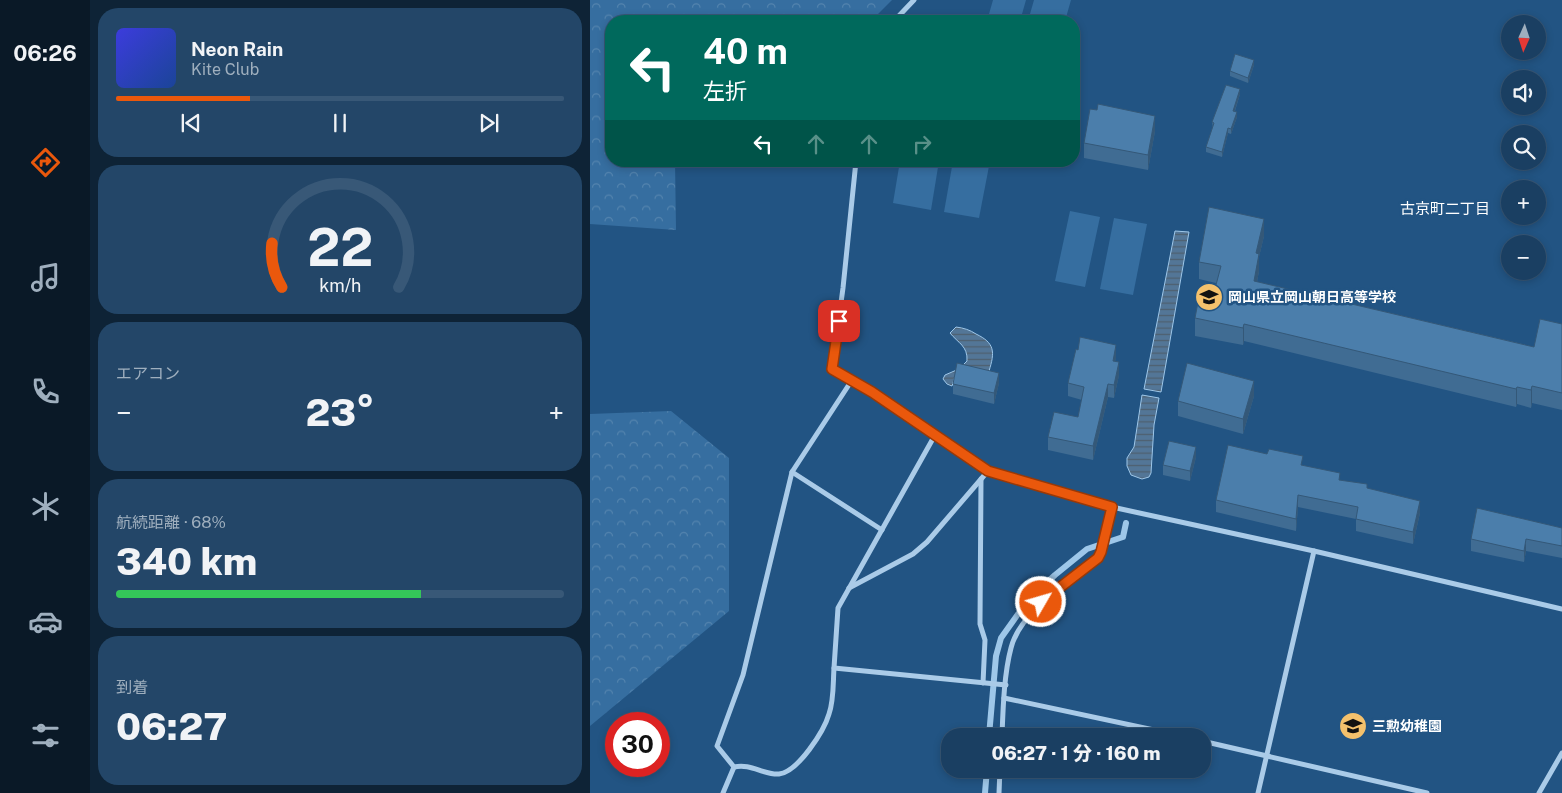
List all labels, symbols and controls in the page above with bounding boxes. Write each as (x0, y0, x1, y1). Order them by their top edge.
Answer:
north arrow (1501, 15, 1546, 60)
map controls (1501, 15, 1546, 280)
text: 40 m (703, 31, 788, 72)
icon: left (620, 35, 685, 100)
text: Neon Rain (191, 38, 283, 60)
text: 06:26 (13, 40, 77, 66)
text: Kite Club (191, 60, 259, 79)
button: sound (1501, 70, 1546, 115)
text: 左折 (703, 78, 747, 104)
icon: previous (177, 109, 205, 137)
icon: pause (326, 109, 354, 137)
icon: next (475, 109, 503, 137)
button: search (1501, 125, 1546, 170)
icon: left (749, 130, 777, 158)
icon: ahead (802, 130, 830, 158)
icon: ahead (855, 130, 883, 158)
icon: right (908, 130, 936, 158)
icon: directions (28, 145, 63, 180)
button: + (1501, 180, 1546, 225)
district label: 古京町二丁目 (1400, 200, 1490, 217)
text: 22 (307, 217, 373, 278)
button: − (1501, 235, 1546, 280)
icon: music (28, 260, 63, 295)
text: km/h (319, 275, 361, 296)
school or university icon: 岡山県立岡山朝日高等学校 (1194, 282, 1224, 312)
place label: 岡山県立岡山朝日高等学校 (1228, 289, 1396, 305)
pin (818, 300, 860, 342)
icon: arrive (825, 307, 853, 335)
text: エアコン (116, 364, 180, 383)
icon: phone (28, 374, 63, 409)
text: 23° (306, 390, 374, 435)
text: − (116, 396, 132, 429)
text: + (548, 396, 564, 429)
icon: climate (28, 489, 63, 524)
text: 航続距離 · 68% (116, 513, 226, 532)
text: 340 km (116, 539, 257, 584)
position arrow (1014, 575, 1066, 627)
icon: car (28, 604, 63, 639)
text: 到着 (116, 678, 148, 697)
text: 06:27 (116, 704, 228, 749)
school or university icon: 三勲幼稚園 (1338, 711, 1368, 741)
speed limit sign: 30 (605, 712, 670, 777)
icon: filters (28, 718, 63, 753)
place label: 三勲幼稚園 (1372, 718, 1442, 734)
text: 06:27 · 1 分 · 160 m (991, 742, 1161, 764)

